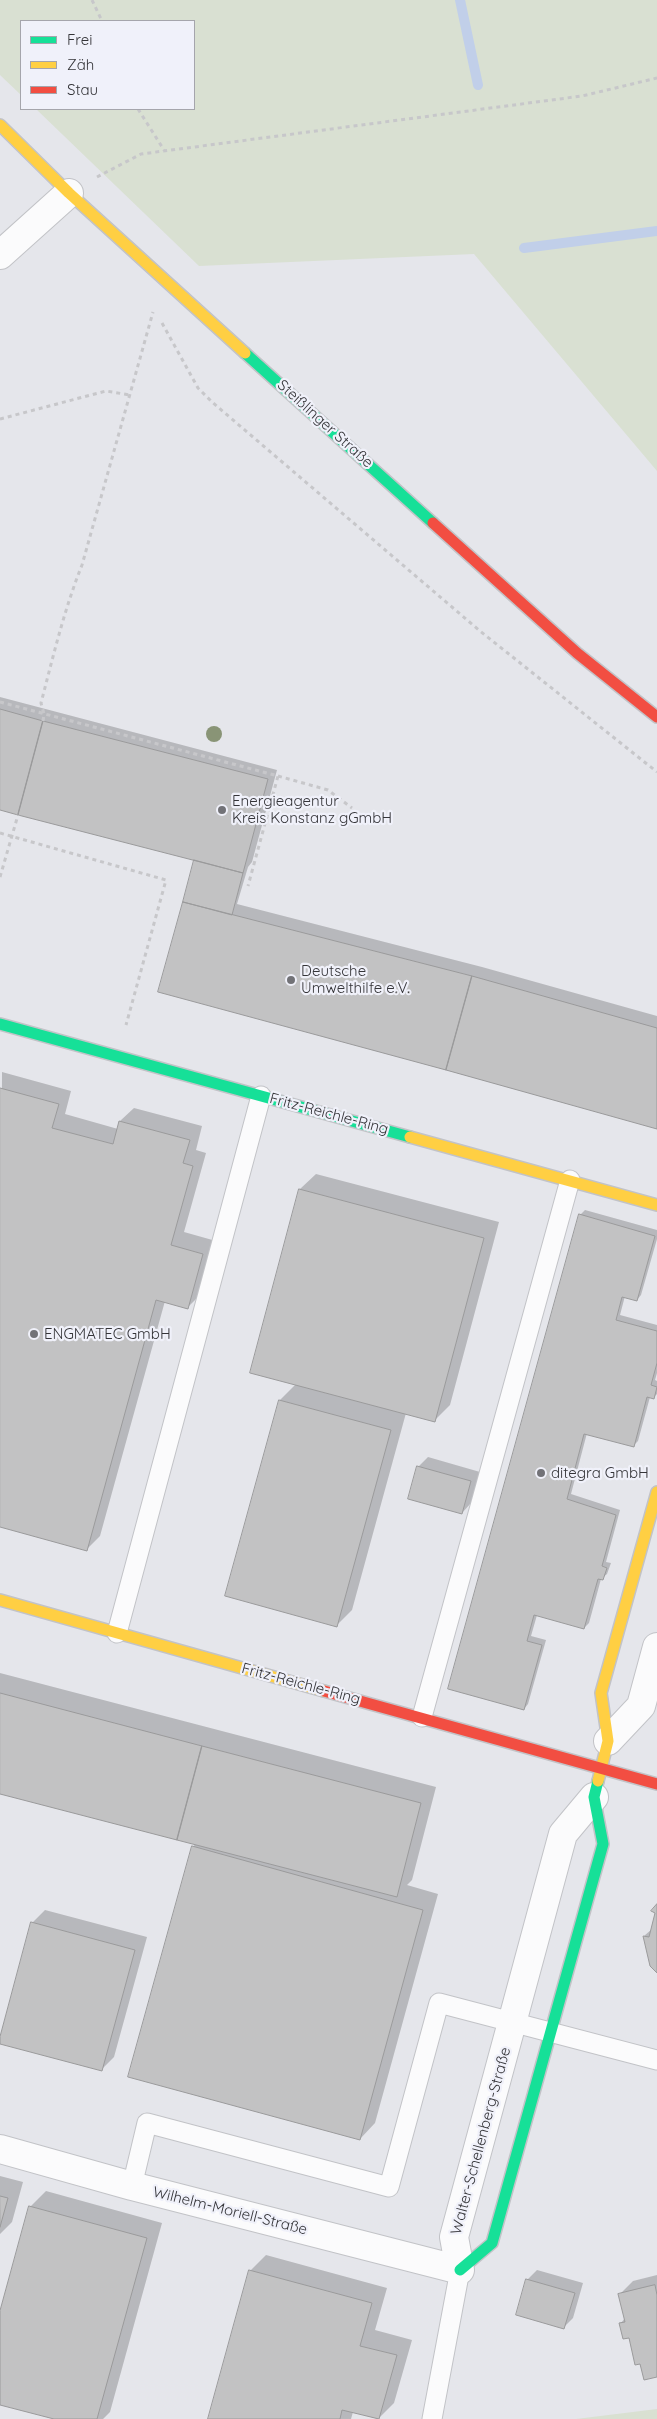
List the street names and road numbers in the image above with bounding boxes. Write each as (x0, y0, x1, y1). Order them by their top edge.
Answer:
street label: Steißlinger Straße (273, 376, 377, 472)
street label: Fritz-Reichle-Ring (268, 1089, 390, 1139)
street label: Fritz-Reichle-Ring (240, 1659, 362, 1709)
street label: Walter-Schellenberg-Straße (447, 2045, 515, 2237)
street label: Wilhelm-Moriell-Straße (151, 2183, 309, 2239)

